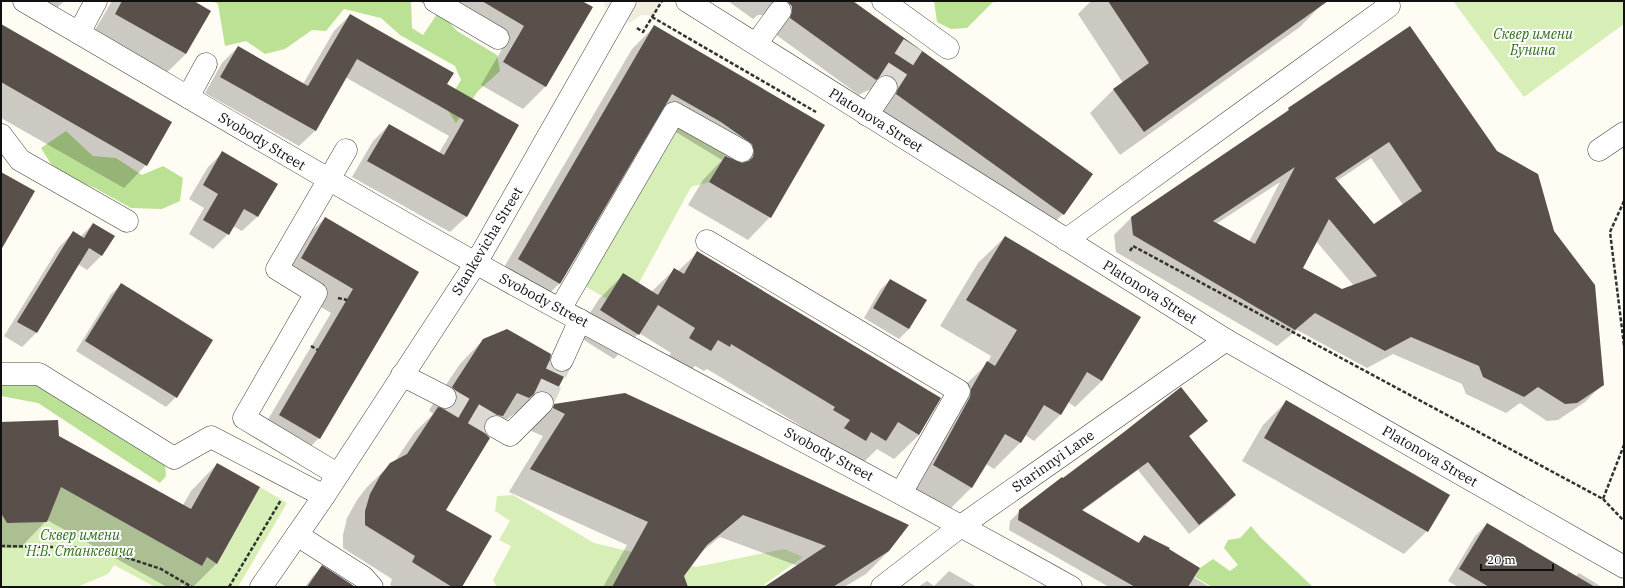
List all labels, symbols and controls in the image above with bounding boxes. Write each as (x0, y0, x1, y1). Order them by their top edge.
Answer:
park label: Cквер имени Бунина (1493, 25, 1573, 59)
street label: Platonova Street (826, 84, 926, 156)
street label: Svobody Street (215, 108, 309, 174)
street label: Stankevicha Street (448, 183, 526, 298)
street label: Platonova Street (1100, 256, 1200, 328)
street label: Svobody Street (496, 269, 592, 331)
street label: Platonova Street (1379, 421, 1481, 491)
street label: Svobody Street (781, 423, 877, 485)
street label: Starinnyi Lane (1008, 426, 1098, 496)
park label: Сквер имени Н.В. Станкевича (25, 526, 134, 560)
scale bar (1481, 546, 1553, 572)
text: 20 m (1487, 552, 1516, 567)

